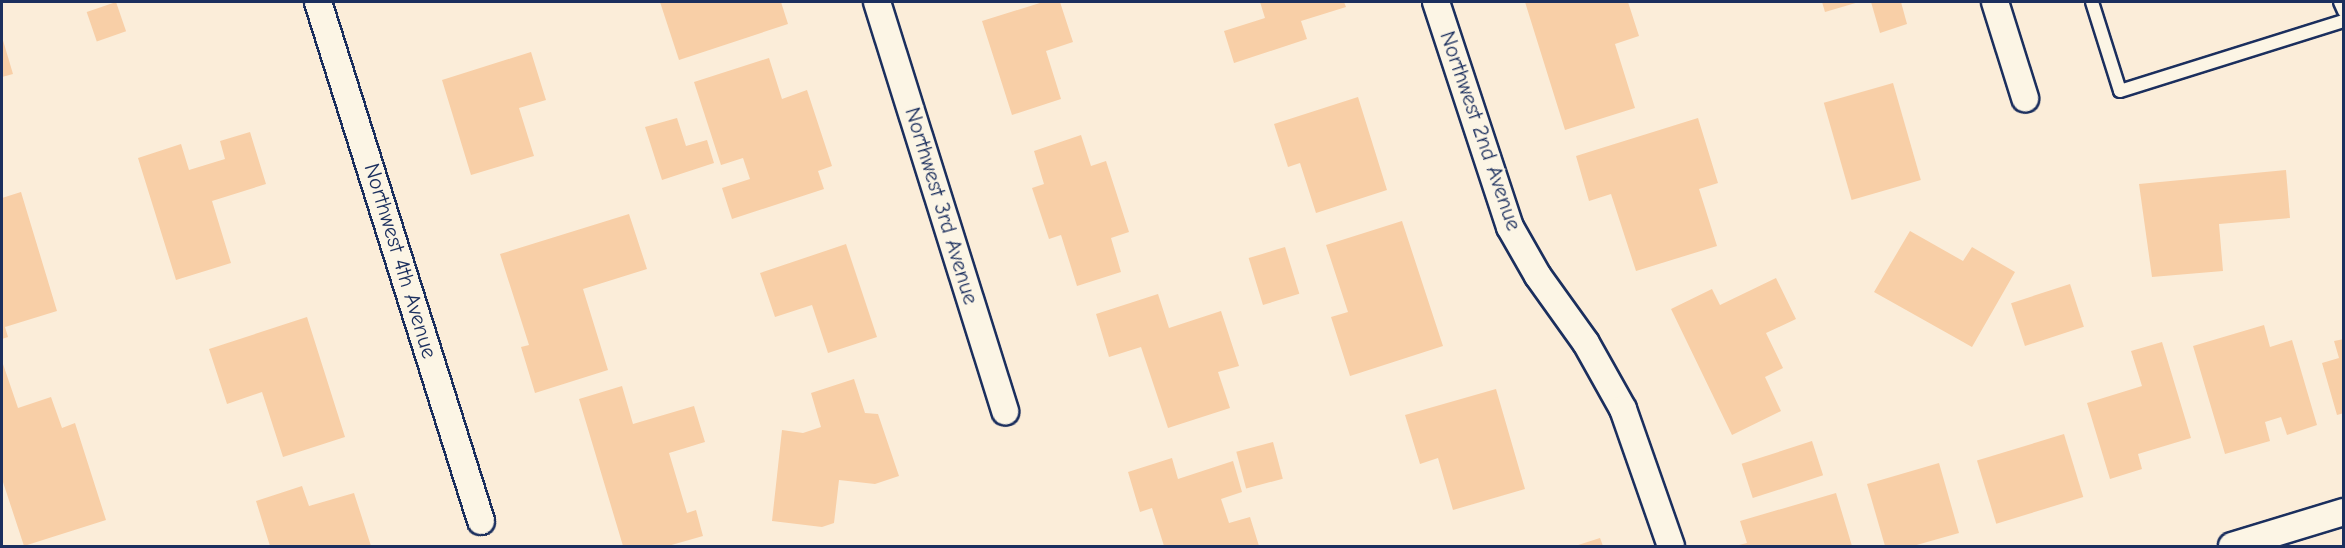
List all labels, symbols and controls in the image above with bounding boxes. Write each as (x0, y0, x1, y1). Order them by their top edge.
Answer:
street label: Northwest 2nd Avenue (1433, 28, 1527, 234)
street label: Northwest 3rd Avenue (898, 104, 984, 308)
street label: Northwest 4th Avenue (358, 160, 442, 362)

